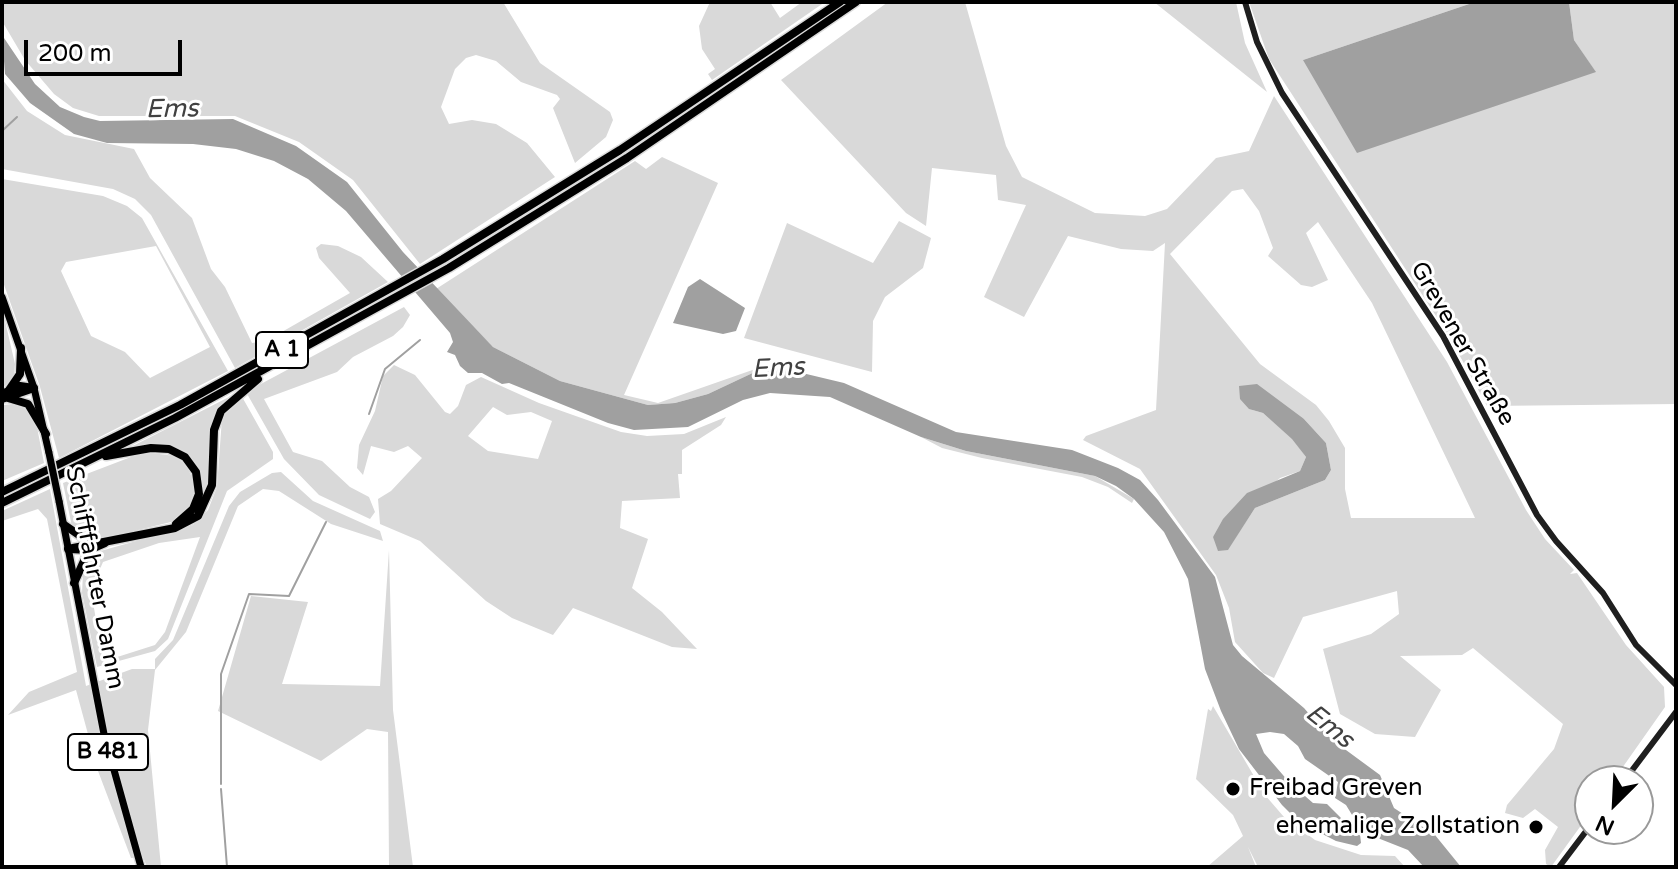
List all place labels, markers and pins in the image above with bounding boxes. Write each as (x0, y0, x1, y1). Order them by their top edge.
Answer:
place label: Freibad Greven (1249, 775, 1423, 803)
marker: Freibad Greven (1224, 780, 1242, 798)
place label: ehemalige Zollstation (1276, 813, 1520, 841)
marker: ehemalige Zollstation (1527, 818, 1545, 836)

